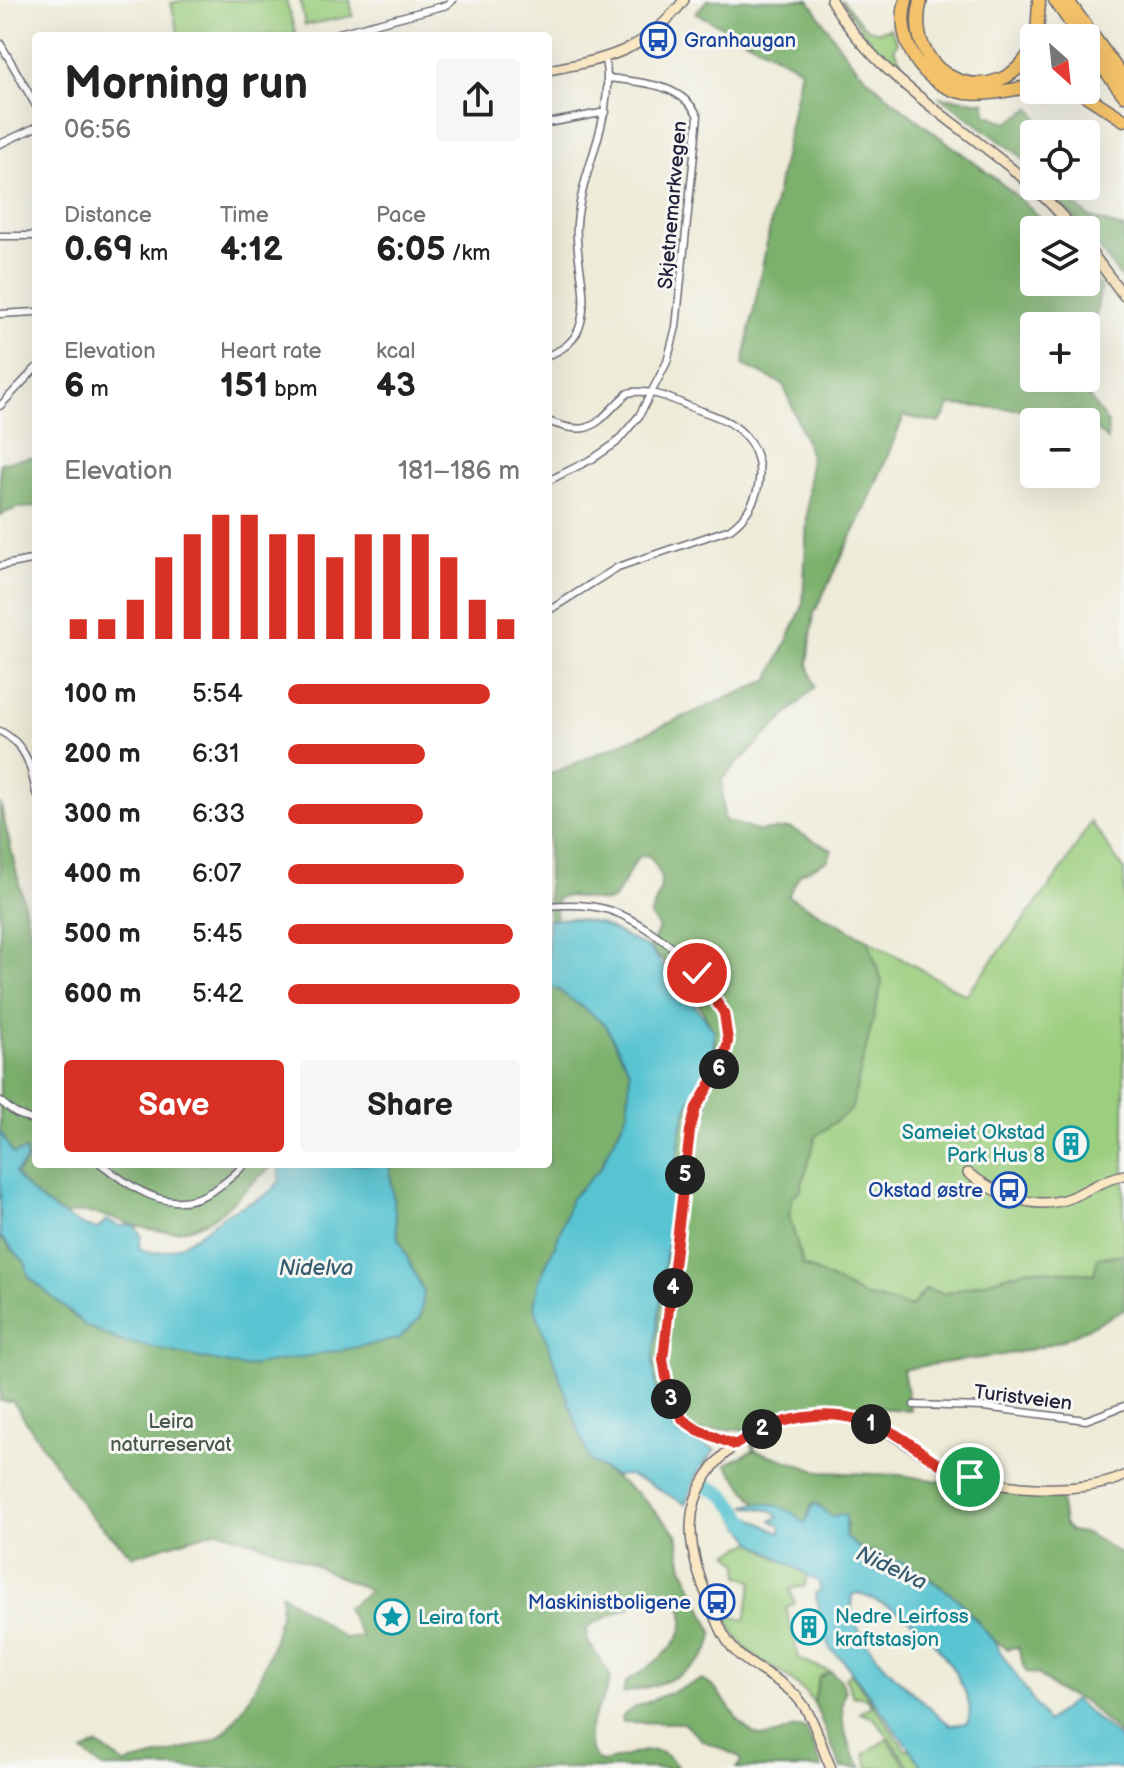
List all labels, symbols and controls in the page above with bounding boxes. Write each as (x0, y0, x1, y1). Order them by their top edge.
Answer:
bus stop icon: Granhaugan (639, 21, 677, 59)
north arrow (1020, 24, 1100, 104)
map controls (1020, 24, 1100, 488)
place label: Granhaugan (684, 29, 796, 53)
text: Morning run (64, 58, 308, 111)
button: share (436, 58, 520, 142)
text: 06:56 (64, 115, 131, 146)
street label: Skjetnemarkvegen (654, 120, 692, 290)
button: locate (1020, 120, 1100, 200)
text: Distance (64, 202, 152, 229)
text: Time (220, 202, 269, 229)
text: Pace (376, 202, 426, 229)
button: layers (1020, 216, 1100, 296)
text: 0.69 (64, 229, 133, 270)
text: 4:12 (220, 229, 283, 270)
text: 6:05 (376, 229, 446, 270)
text: km (133, 240, 168, 267)
text: /km (446, 240, 490, 267)
button: + (1020, 312, 1100, 392)
text: Elevation (64, 338, 156, 365)
text: Heart rate (220, 338, 322, 365)
text: kcal (376, 338, 415, 365)
text: 6 (64, 365, 85, 406)
text: 151 (220, 365, 268, 406)
text: 43 (376, 365, 416, 406)
text: m (85, 376, 109, 403)
text: bpm (268, 376, 318, 403)
button: − (1020, 408, 1100, 488)
text: Elevation (64, 456, 172, 487)
text: 181–186 m (398, 456, 520, 487)
text: 100 m (64, 679, 137, 710)
text: 5:54 (192, 679, 243, 710)
text: 200 m (64, 739, 141, 770)
text: 6:31 (192, 739, 239, 770)
text: 300 m (64, 799, 141, 830)
text: 6:33 (192, 799, 245, 830)
text: 400 m (64, 859, 141, 890)
text: 6:07 (192, 859, 241, 890)
text: 500 m (64, 919, 141, 950)
text: 5:45 (192, 919, 243, 950)
pin (663, 939, 731, 1007)
icon: check (675, 951, 719, 995)
text: 600 m (64, 979, 141, 1010)
text: 5:42 (192, 979, 243, 1010)
pin: 6 (699, 1049, 739, 1089)
text: 6 (712, 1055, 726, 1082)
button: Save (64, 1060, 284, 1152)
button: Share (300, 1060, 520, 1152)
place label: Sameiet Okstad Park Hus 8 (902, 1121, 1045, 1168)
building icon: Sameiet Okstad Park Hus 8 (1052, 1125, 1090, 1163)
pin: 5 (665, 1155, 705, 1195)
text: 5 (679, 1161, 691, 1188)
bus stop icon: Okstad østre (990, 1171, 1028, 1209)
place label: Okstad østre (868, 1179, 983, 1203)
water label: Nidelva (279, 1255, 353, 1282)
pin: 4 (653, 1268, 693, 1308)
text: 4 (667, 1274, 679, 1301)
pin: 3 (651, 1379, 691, 1419)
street label: Turistveien (972, 1380, 1073, 1416)
text: 3 (665, 1385, 677, 1412)
pin: 1 (851, 1404, 891, 1444)
pin: 2 (742, 1409, 782, 1449)
park label: Leira naturreservat (110, 1410, 232, 1457)
text: 1 (866, 1410, 876, 1437)
text: 2 (755, 1415, 769, 1442)
pin (936, 1443, 1004, 1511)
icon: arrive (948, 1455, 992, 1499)
water label: Nidelva (852, 1540, 931, 1596)
bus stop icon: Maskinistboligene (698, 1583, 736, 1621)
place label: Maskinistboligene (528, 1591, 691, 1615)
place icon: Leira fort (373, 1598, 411, 1636)
place label: Nedre Leirfoss kraftstasjon (835, 1605, 969, 1652)
place label: Leira fort (418, 1606, 499, 1630)
building icon: Nedre Leirfoss kraftstasjon (790, 1608, 828, 1646)

